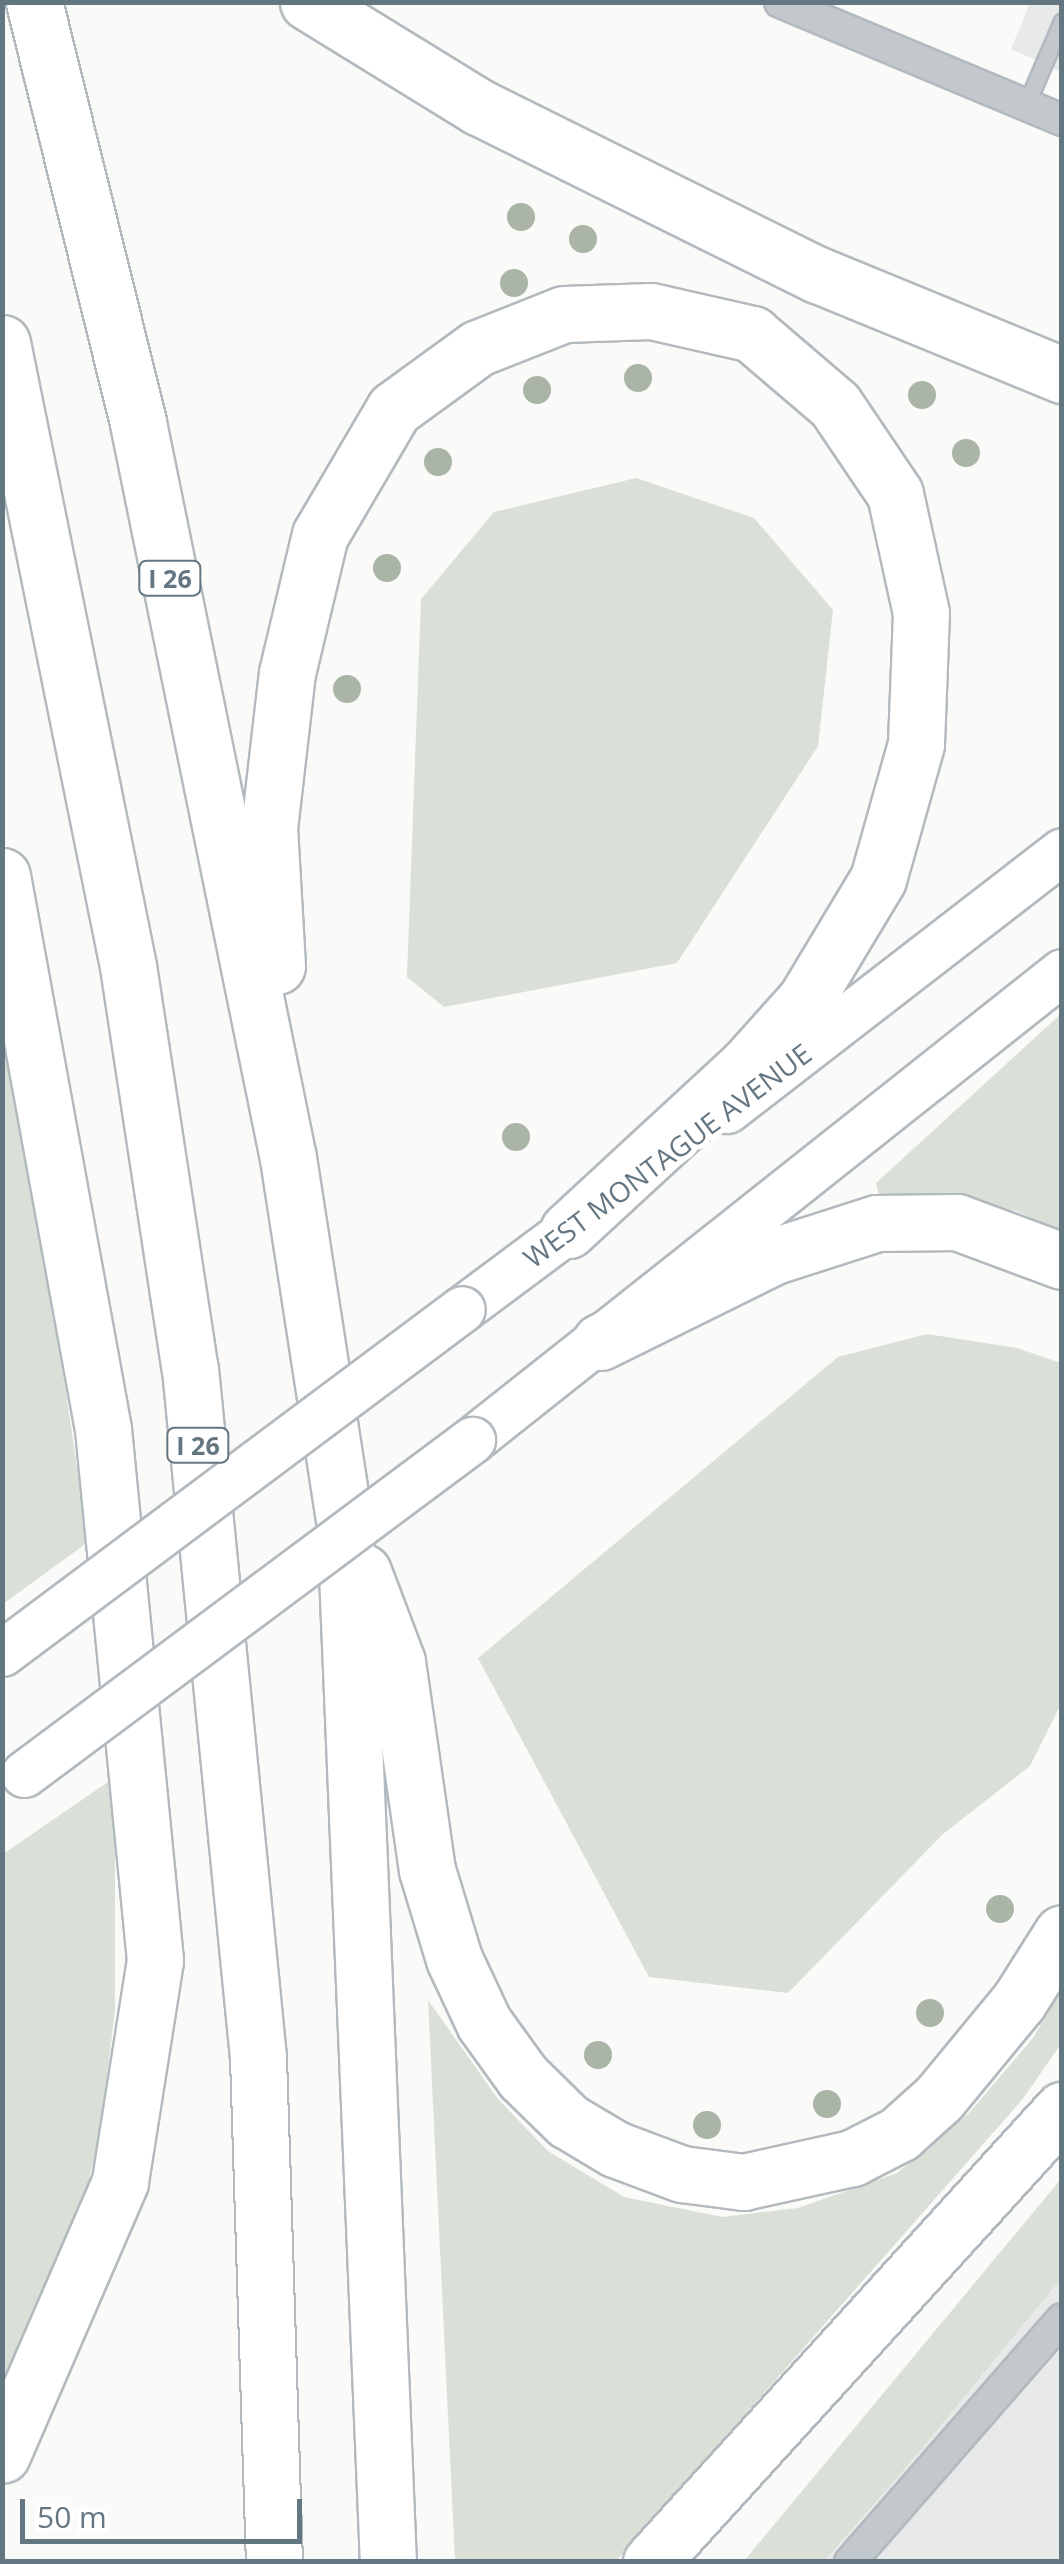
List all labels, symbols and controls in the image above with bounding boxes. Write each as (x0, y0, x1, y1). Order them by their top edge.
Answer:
road number: I 26 (138, 558, 202, 598)
street label: WEST MONTAGUE AVENUE (517, 1036, 817, 1274)
road number: I 26 (166, 1425, 230, 1465)
scale bar (25, 2479, 308, 2541)
text: 50 m (37, 2496, 107, 2537)

